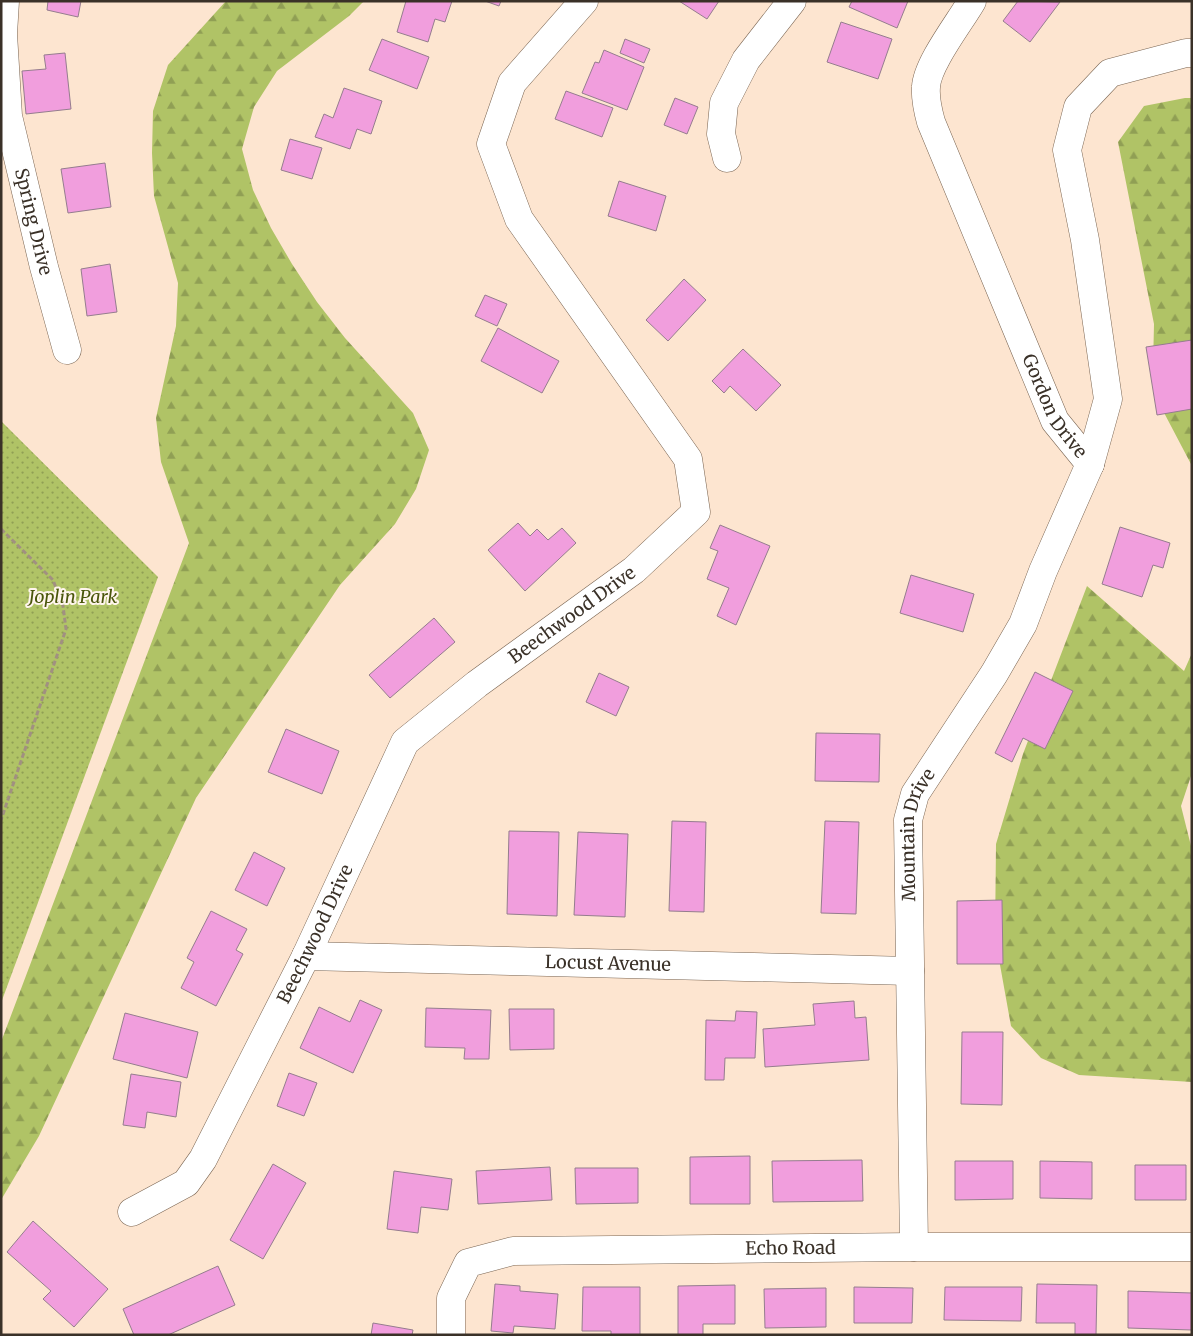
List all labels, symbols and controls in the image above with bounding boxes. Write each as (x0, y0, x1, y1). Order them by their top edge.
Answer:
street label: Spring Drive (10, 166, 58, 278)
street label: Gordon Drive (1017, 350, 1092, 462)
street label: Beechwood Drive (504, 561, 640, 668)
park label: Joplin Park (27, 585, 117, 608)
street label: Mountain Drive (896, 764, 940, 902)
street label: Beechwood Drive (272, 861, 358, 1007)
street label: Locust Avenue (545, 950, 671, 976)
street label: Echo Road (745, 1236, 836, 1260)

